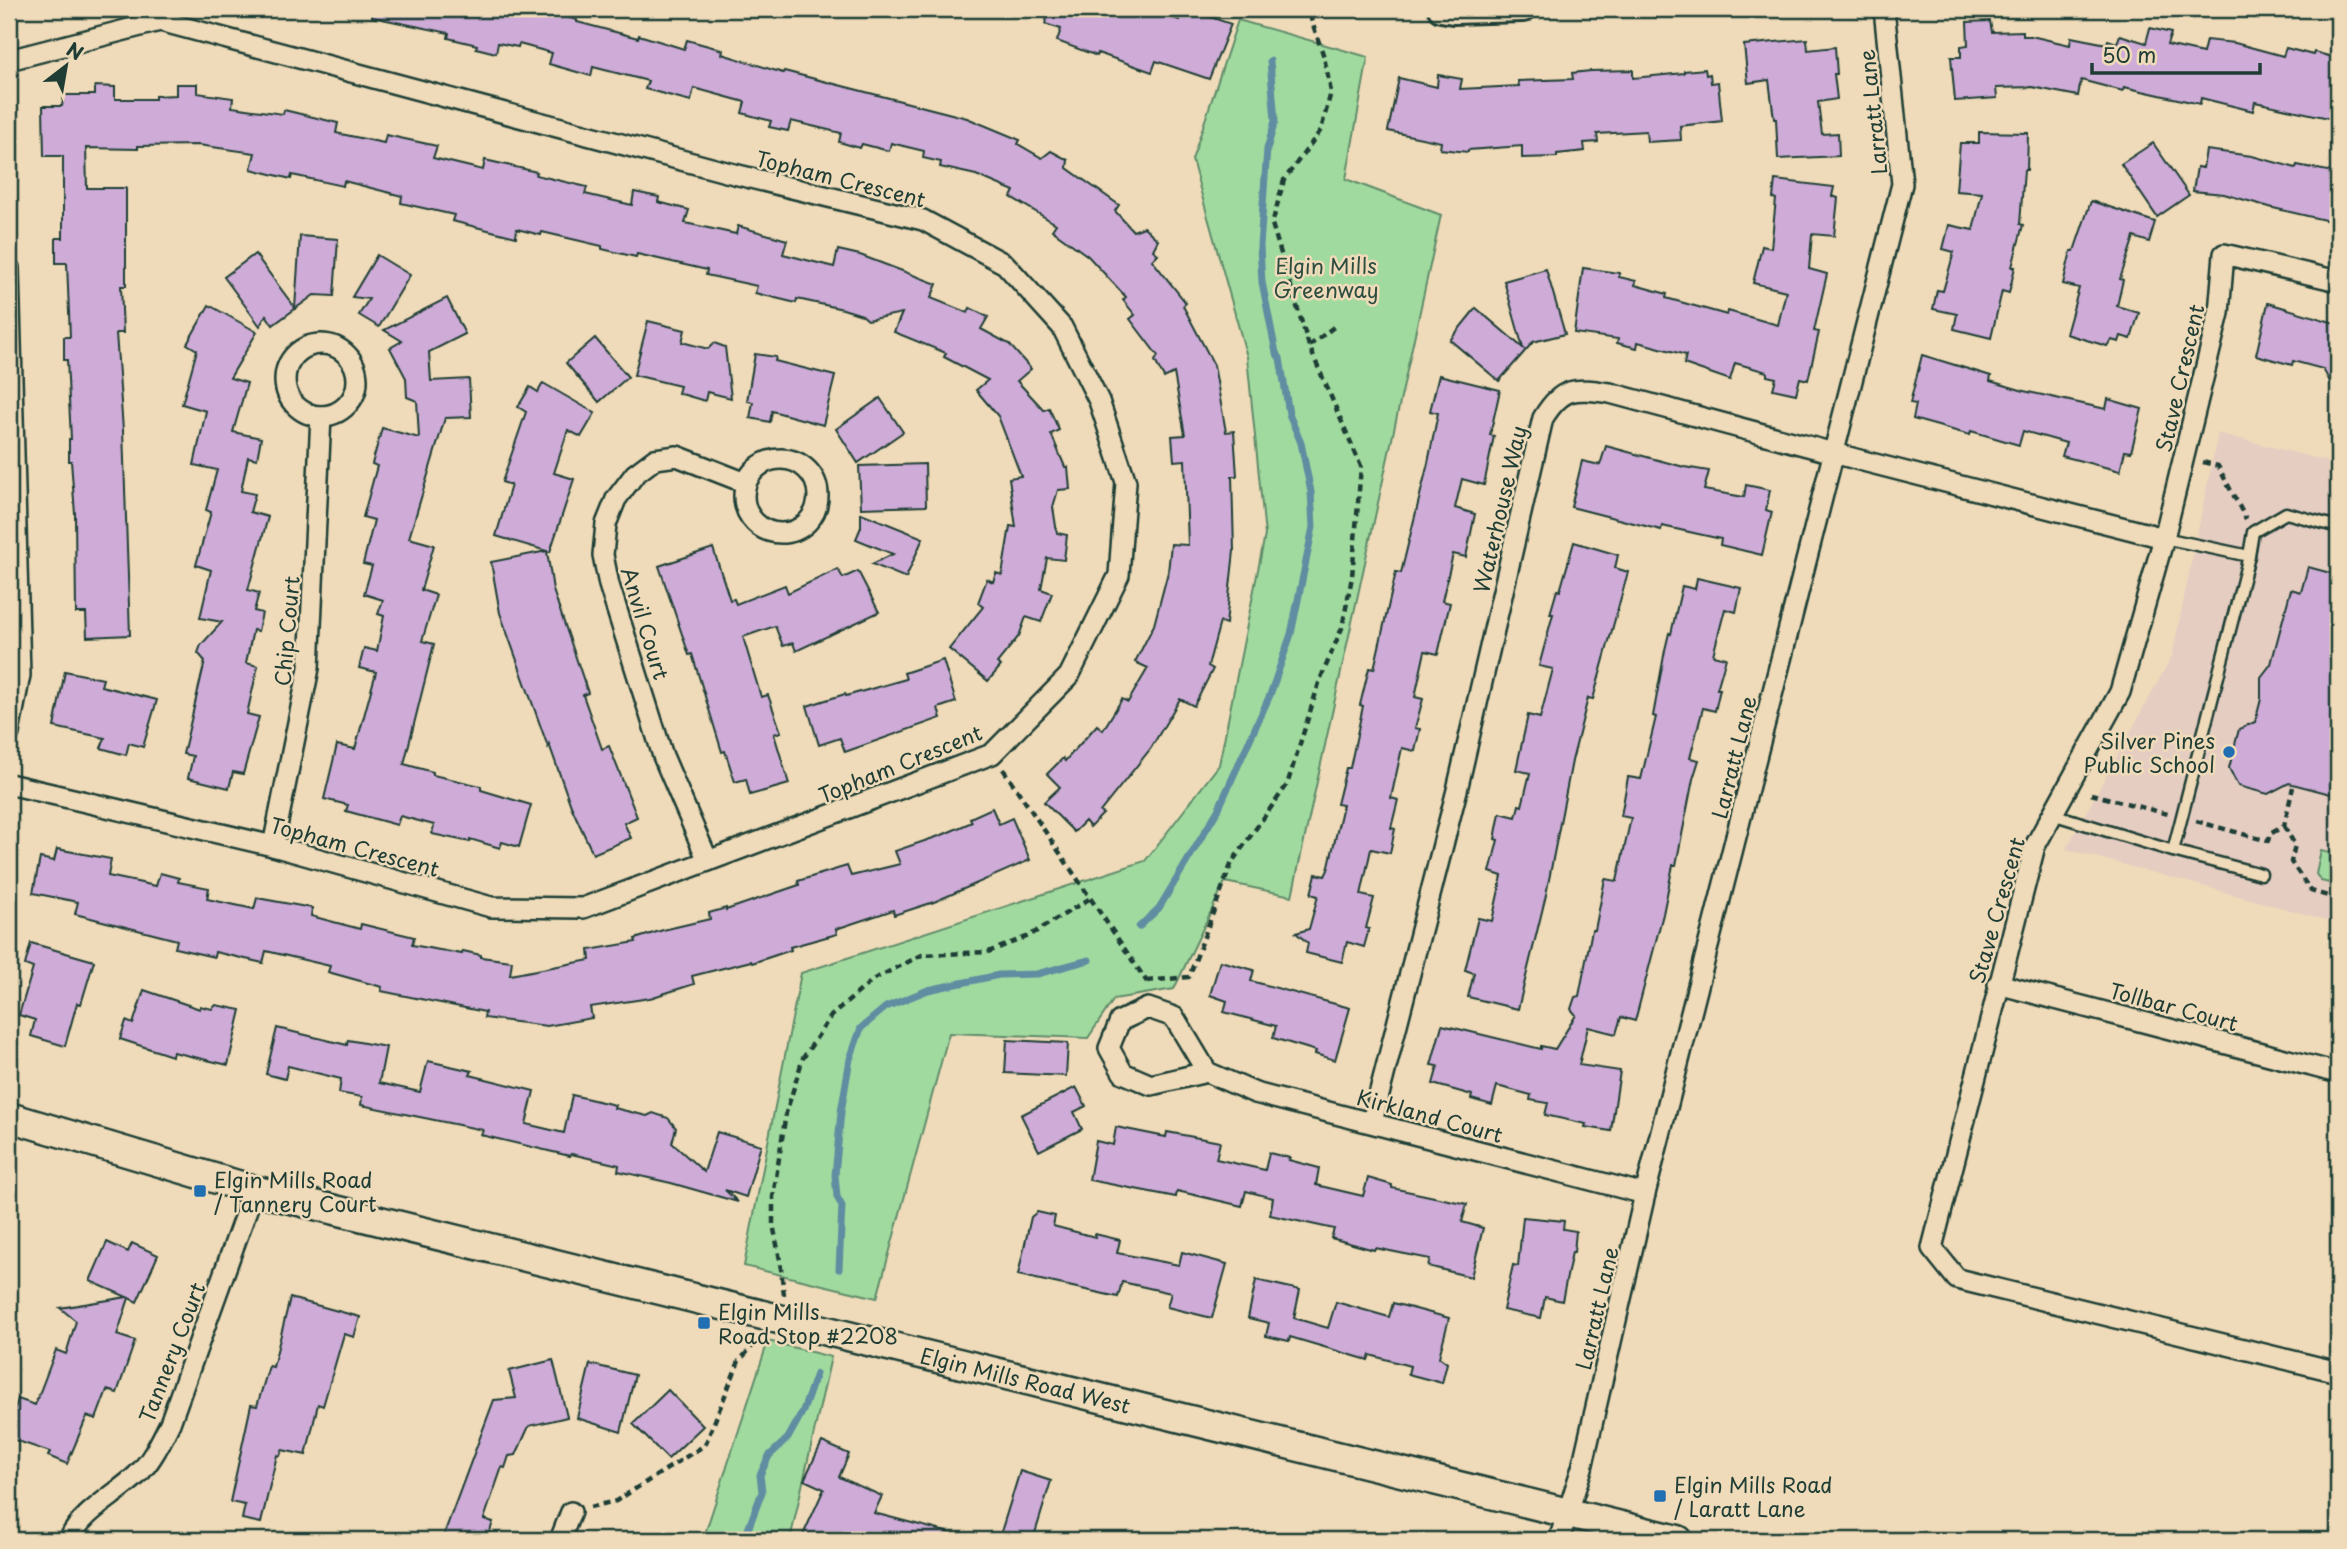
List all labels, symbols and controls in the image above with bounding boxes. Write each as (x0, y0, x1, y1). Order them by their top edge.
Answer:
north arrow (32, 32, 102, 102)
scale bar (2092, 32, 2260, 76)
text: N (62, 35, 89, 66)
text: 50 m (2102, 38, 2156, 70)
street label: Larratt Lane (1850, 48, 1894, 176)
street label: Topham Crescent (753, 141, 929, 215)
park label: Elgin Mills Greenway (1274, 249, 1378, 305)
street label: Stave Crescent (2146, 301, 2212, 455)
street label: Waterhouse Way (1464, 422, 1534, 596)
street label: Anvil Court (614, 563, 678, 683)
street label: Chip Court (265, 575, 307, 687)
street label: Larratt Lane (1702, 692, 1764, 822)
street label: Topham Crescent (813, 716, 987, 810)
place label: Silver Pines Public School (2083, 724, 2215, 780)
marker: Silver Pines Public School (2221, 744, 2237, 760)
street label: Topham Crescent (267, 808, 443, 884)
street label: Stave Crescent (1960, 833, 2032, 987)
street label: Tollbar Court (2106, 973, 2242, 1039)
street label: Kirkland Court (1353, 1080, 1507, 1150)
place label: Elgin Mills Road / Tannery Court (214, 1163, 377, 1219)
marker: Elgin Mills Road / Tannery Court (192, 1183, 208, 1199)
street label: Larratt Lane (1566, 1243, 1626, 1373)
street label: Tannery Court (130, 1277, 212, 1427)
place label: Elgin Mills Road Stop #2208 (718, 1295, 898, 1351)
marker: Elgin Mills Road Stop #2208 (696, 1315, 712, 1331)
street label: Elgin Mills Road West (917, 1338, 1134, 1421)
place label: Elgin Mills Road / Laratt Lane (1674, 1468, 1833, 1524)
marker: Elgin Mills Road / Laratt Lane (1652, 1488, 1668, 1504)

